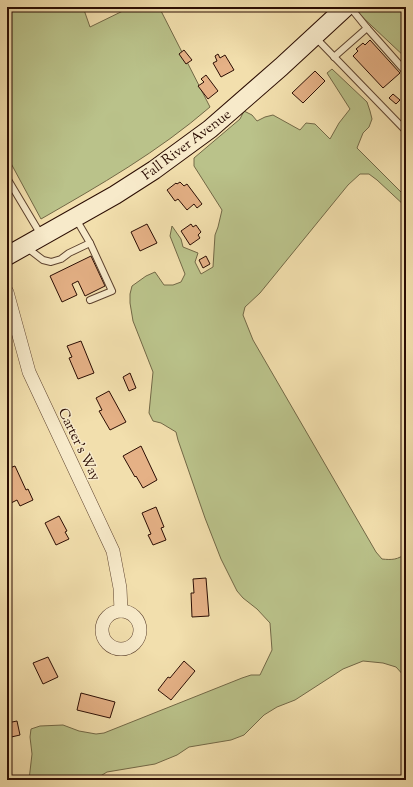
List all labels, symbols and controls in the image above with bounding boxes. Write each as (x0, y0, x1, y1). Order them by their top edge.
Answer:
street label: Fall River Avenue (138, 105, 236, 186)
street label: Carter's Way (52, 405, 104, 485)

